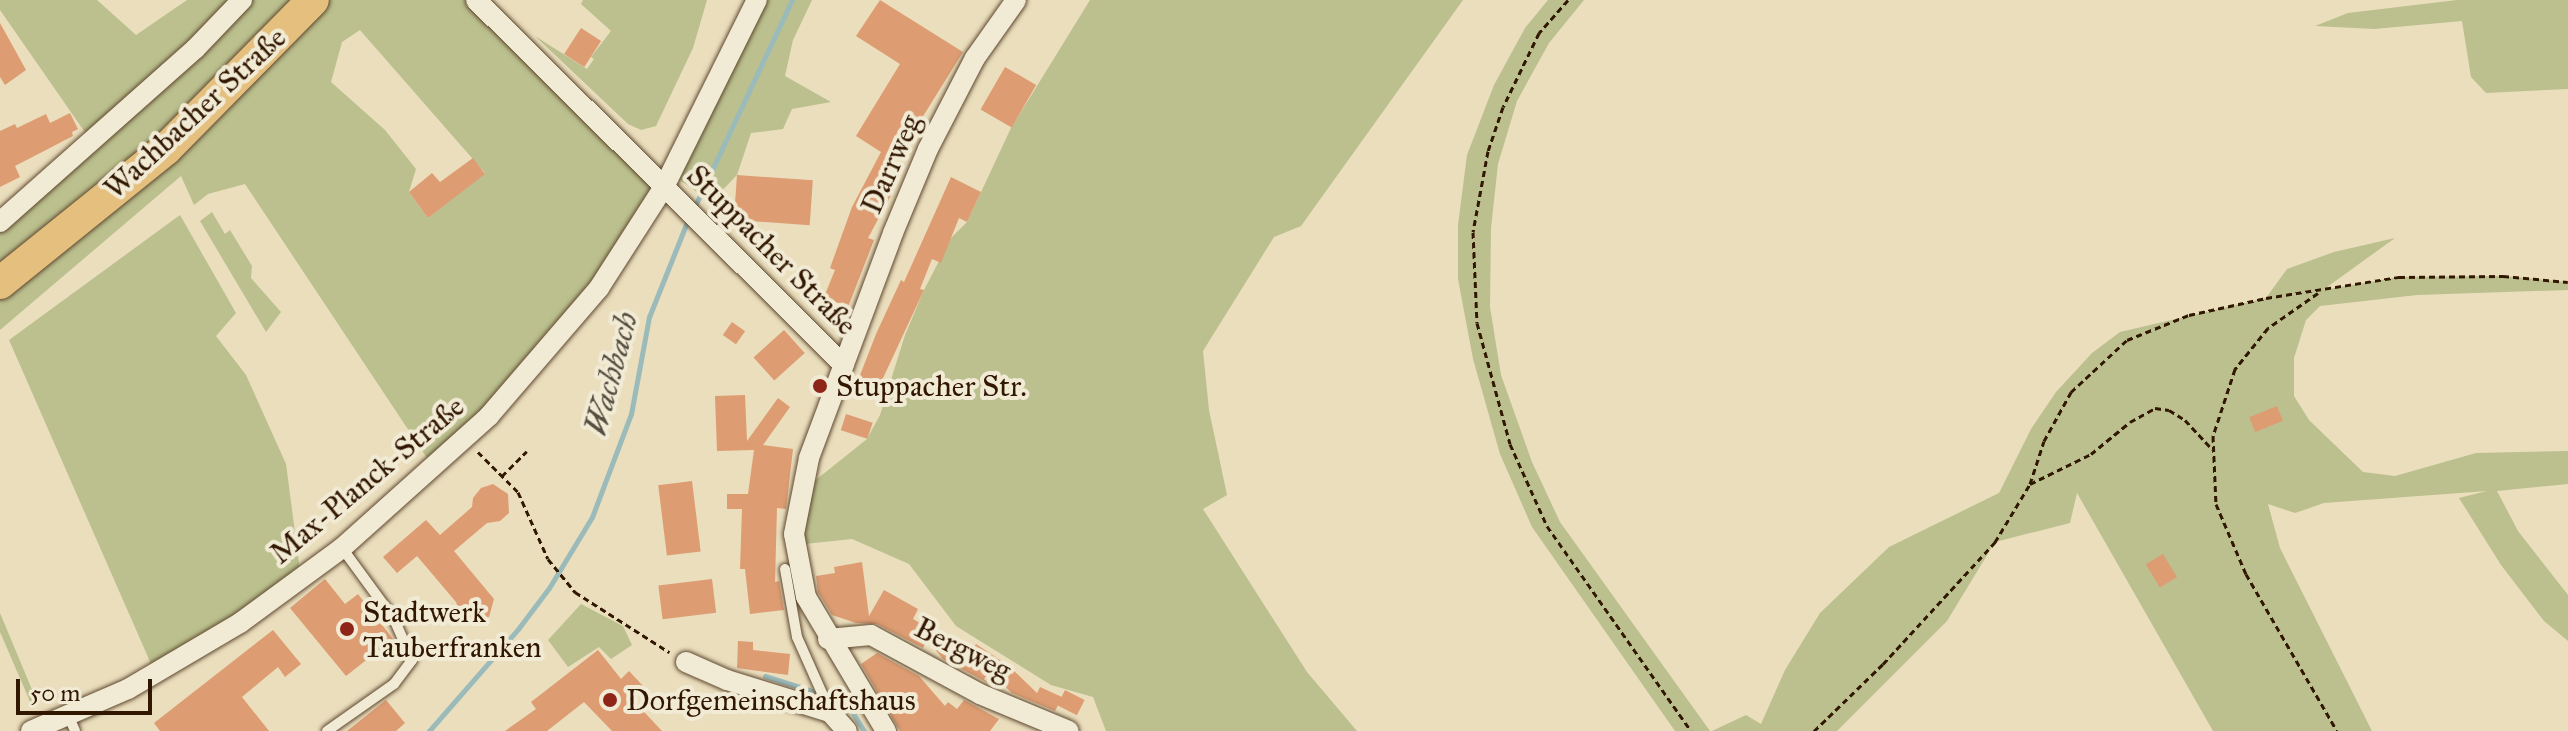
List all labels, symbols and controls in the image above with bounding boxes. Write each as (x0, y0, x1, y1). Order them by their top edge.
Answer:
street label: Wachbacher Straße (97, 20, 293, 206)
street label: Darrweg (853, 109, 929, 219)
street label: Stuppacher Straße (679, 157, 865, 343)
water label: Wachbach (577, 308, 647, 440)
place label: Stuppacher Str. (836, 368, 1027, 404)
marker: Stuppacher Str. (811, 377, 829, 395)
street label: Max-Planck-Straße (263, 388, 471, 572)
place label: Stadtwerk Tauberfranken (363, 594, 541, 664)
street label: Bergweg (909, 609, 1017, 689)
marker: Stadtwerk Tauberfranken (338, 620, 356, 638)
scale bar (20, 663, 156, 713)
text: 50 m (30, 678, 80, 708)
place label: Dorfgemeinschaftshaus (626, 682, 916, 718)
marker: Dorfgemeinschaftshaus (601, 691, 619, 709)

